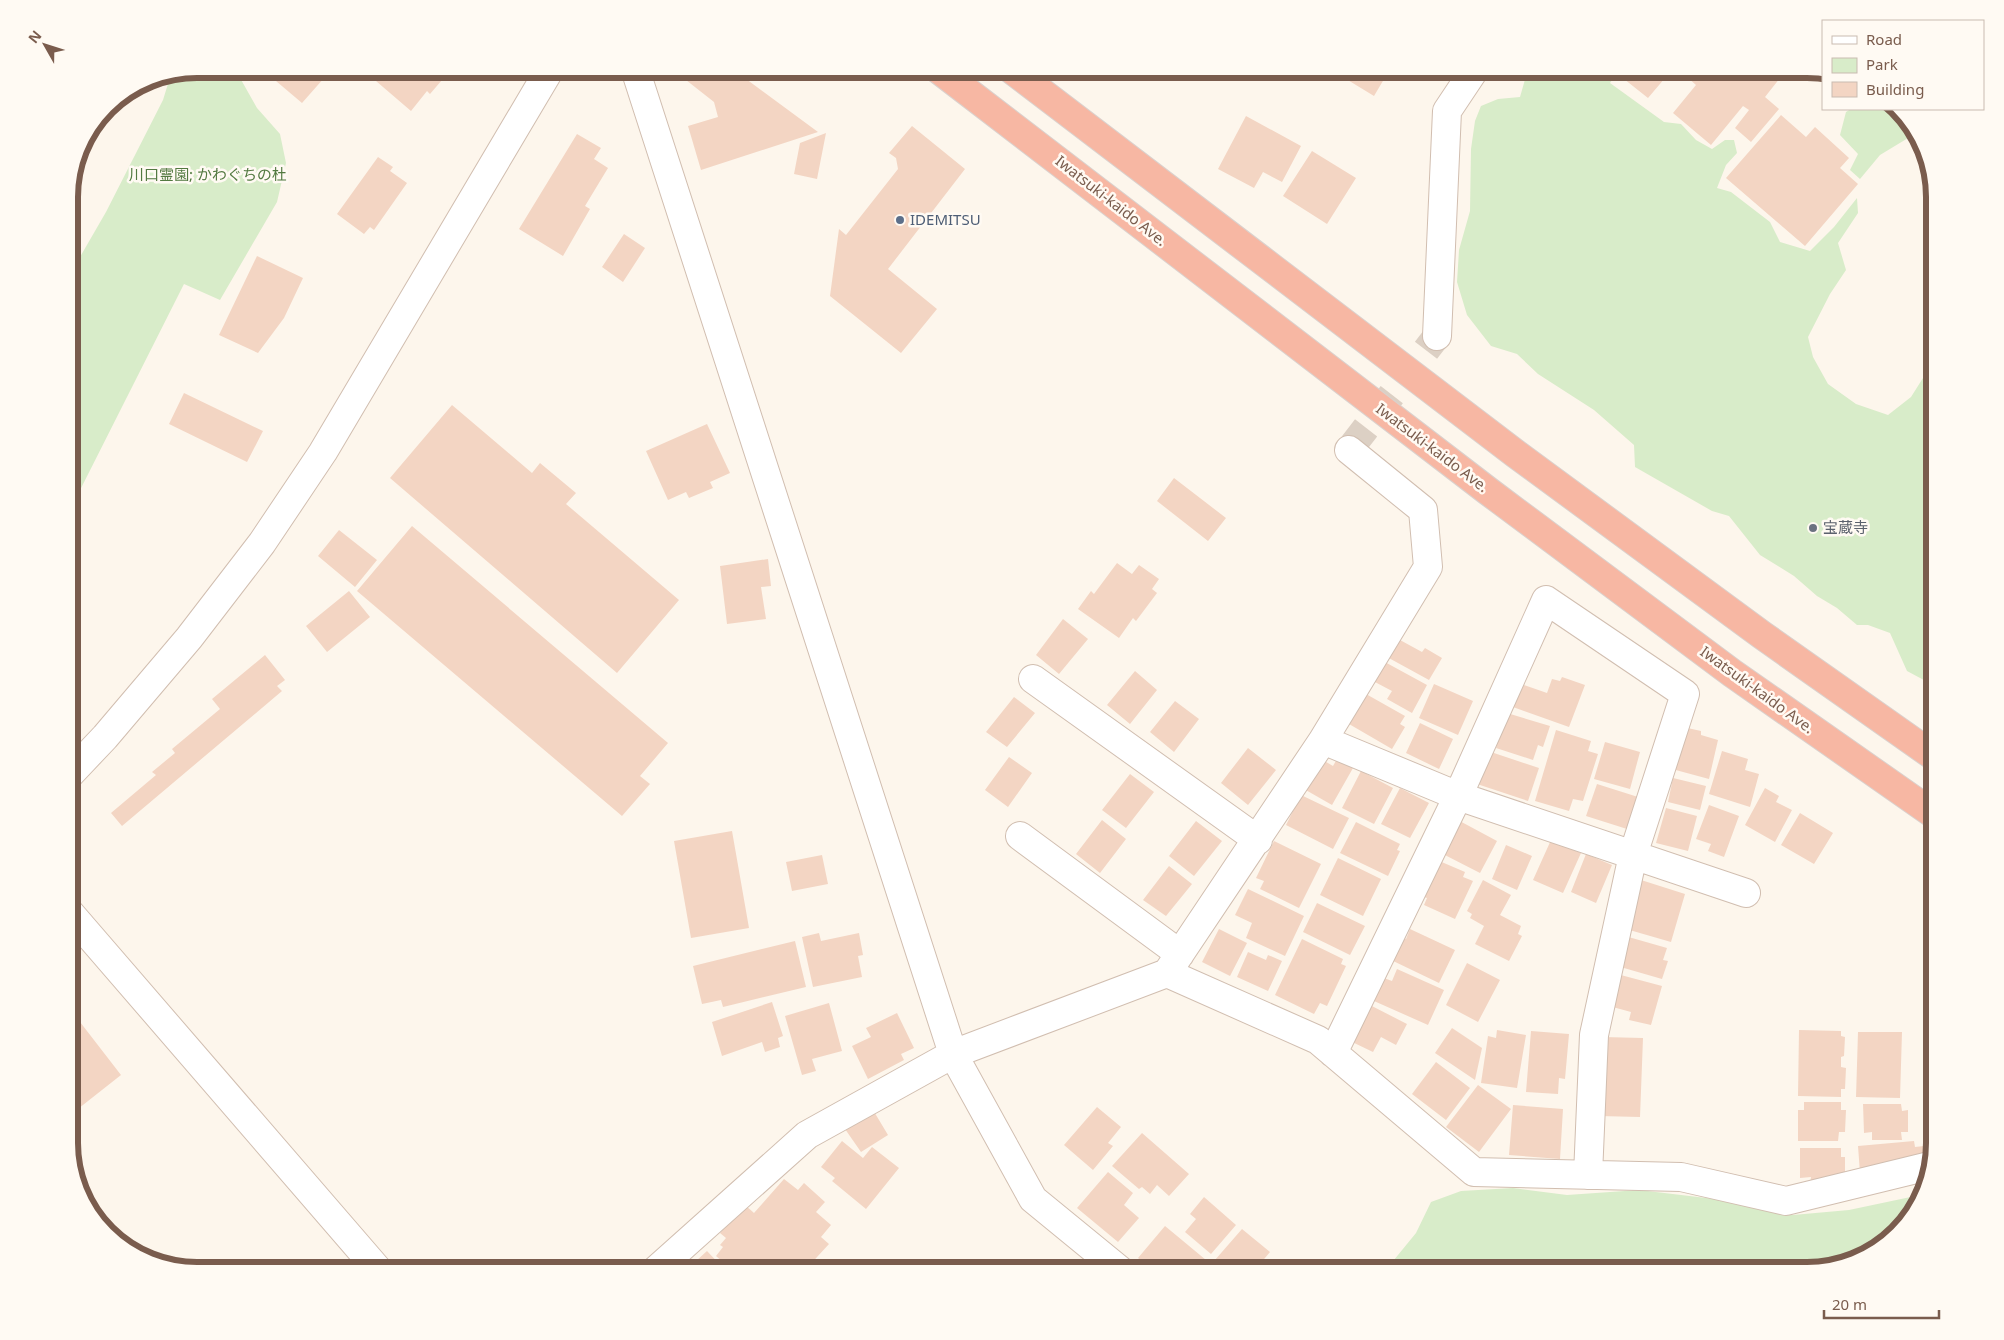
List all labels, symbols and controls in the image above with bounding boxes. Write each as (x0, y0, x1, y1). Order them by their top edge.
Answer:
north arrow (20, 20, 70, 70)
legend (1822, 20, 1984, 110)
text: N (24, 26, 45, 47)
text: Road (1866, 29, 1902, 49)
text: Park (1866, 54, 1898, 74)
text: Building (1866, 79, 1924, 99)
street label: Iwatsuki-kaido Ave. (1052, 150, 1171, 250)
park label: 川口霊園; かわぐちの杜 (129, 164, 287, 184)
place label: IDEMITSU (910, 209, 981, 229)
marker: IDEMITSU (894, 214, 906, 226)
street label: Iwatsuki-kaido Ave. (1372, 398, 1493, 496)
place label: 宝蔵寺 (1823, 517, 1868, 537)
marker: 宝蔵寺 (1807, 522, 1819, 534)
street label: Iwatsuki-kaido Ave. (1697, 641, 1819, 737)
scale bar (1824, 1288, 1939, 1320)
text: 20 m (1832, 1294, 1867, 1314)

